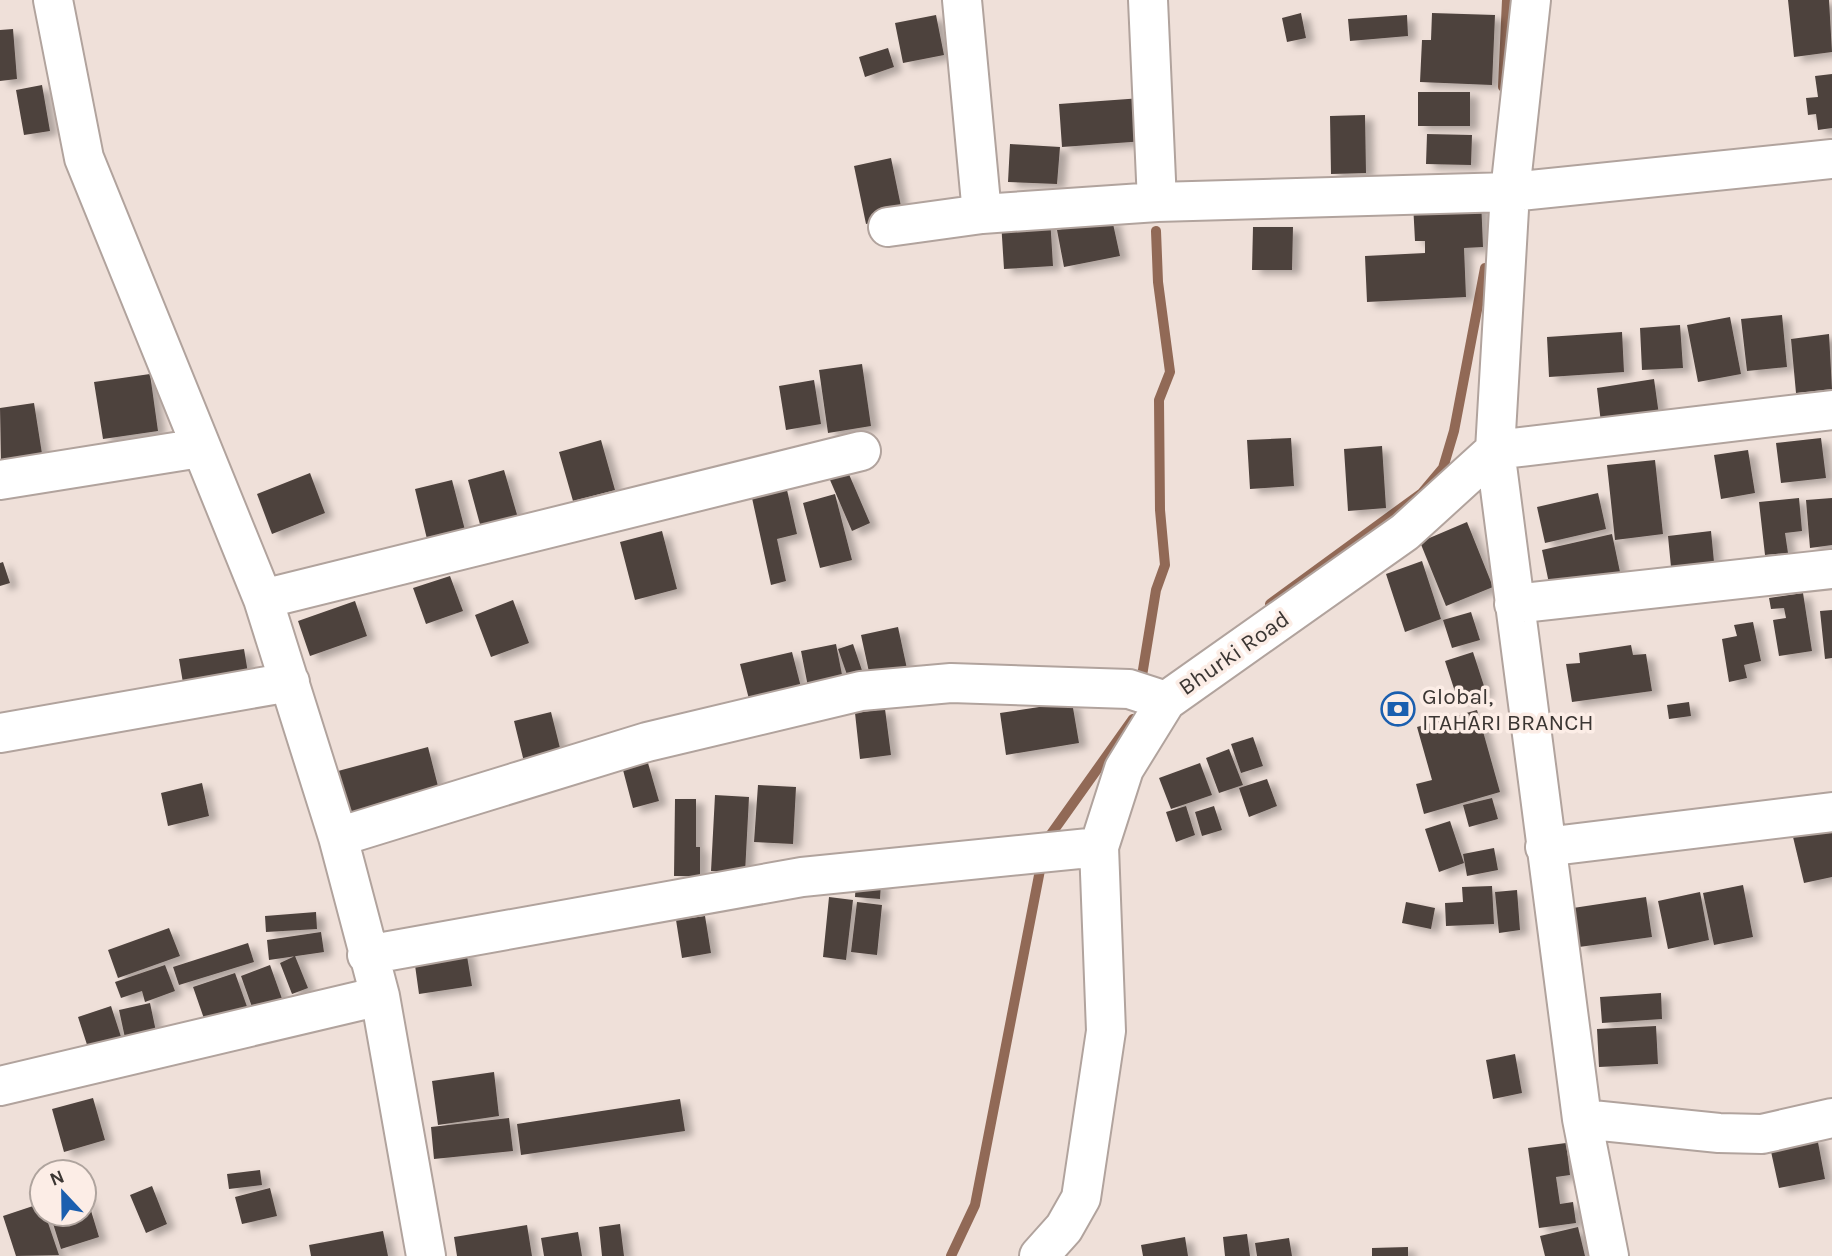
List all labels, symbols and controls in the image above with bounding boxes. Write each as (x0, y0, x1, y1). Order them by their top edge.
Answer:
street label: Bhurki Road (1174, 605, 1294, 701)
place label: Global, ITAHARI BRANCH (1422, 683, 1594, 736)
bank icon: Global, ITAHARI BRANCH (1379, 690, 1417, 728)
north arrow (28, 1158, 98, 1228)
text: N (47, 1165, 67, 1191)

